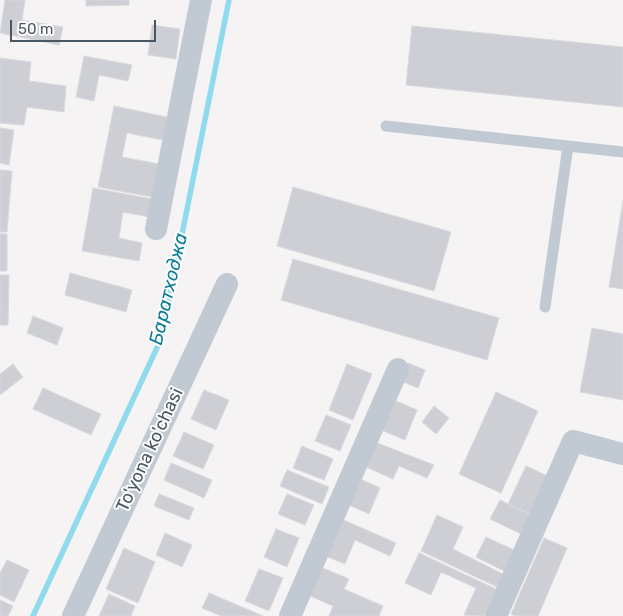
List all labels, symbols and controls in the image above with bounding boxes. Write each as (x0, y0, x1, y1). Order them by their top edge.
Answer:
scale bar (12, 10, 159, 42)
text: 50 m (18, 20, 53, 38)
water label: Баратходжа (145, 231, 193, 347)
street label: To'yona ko'chasi (112, 385, 188, 515)

